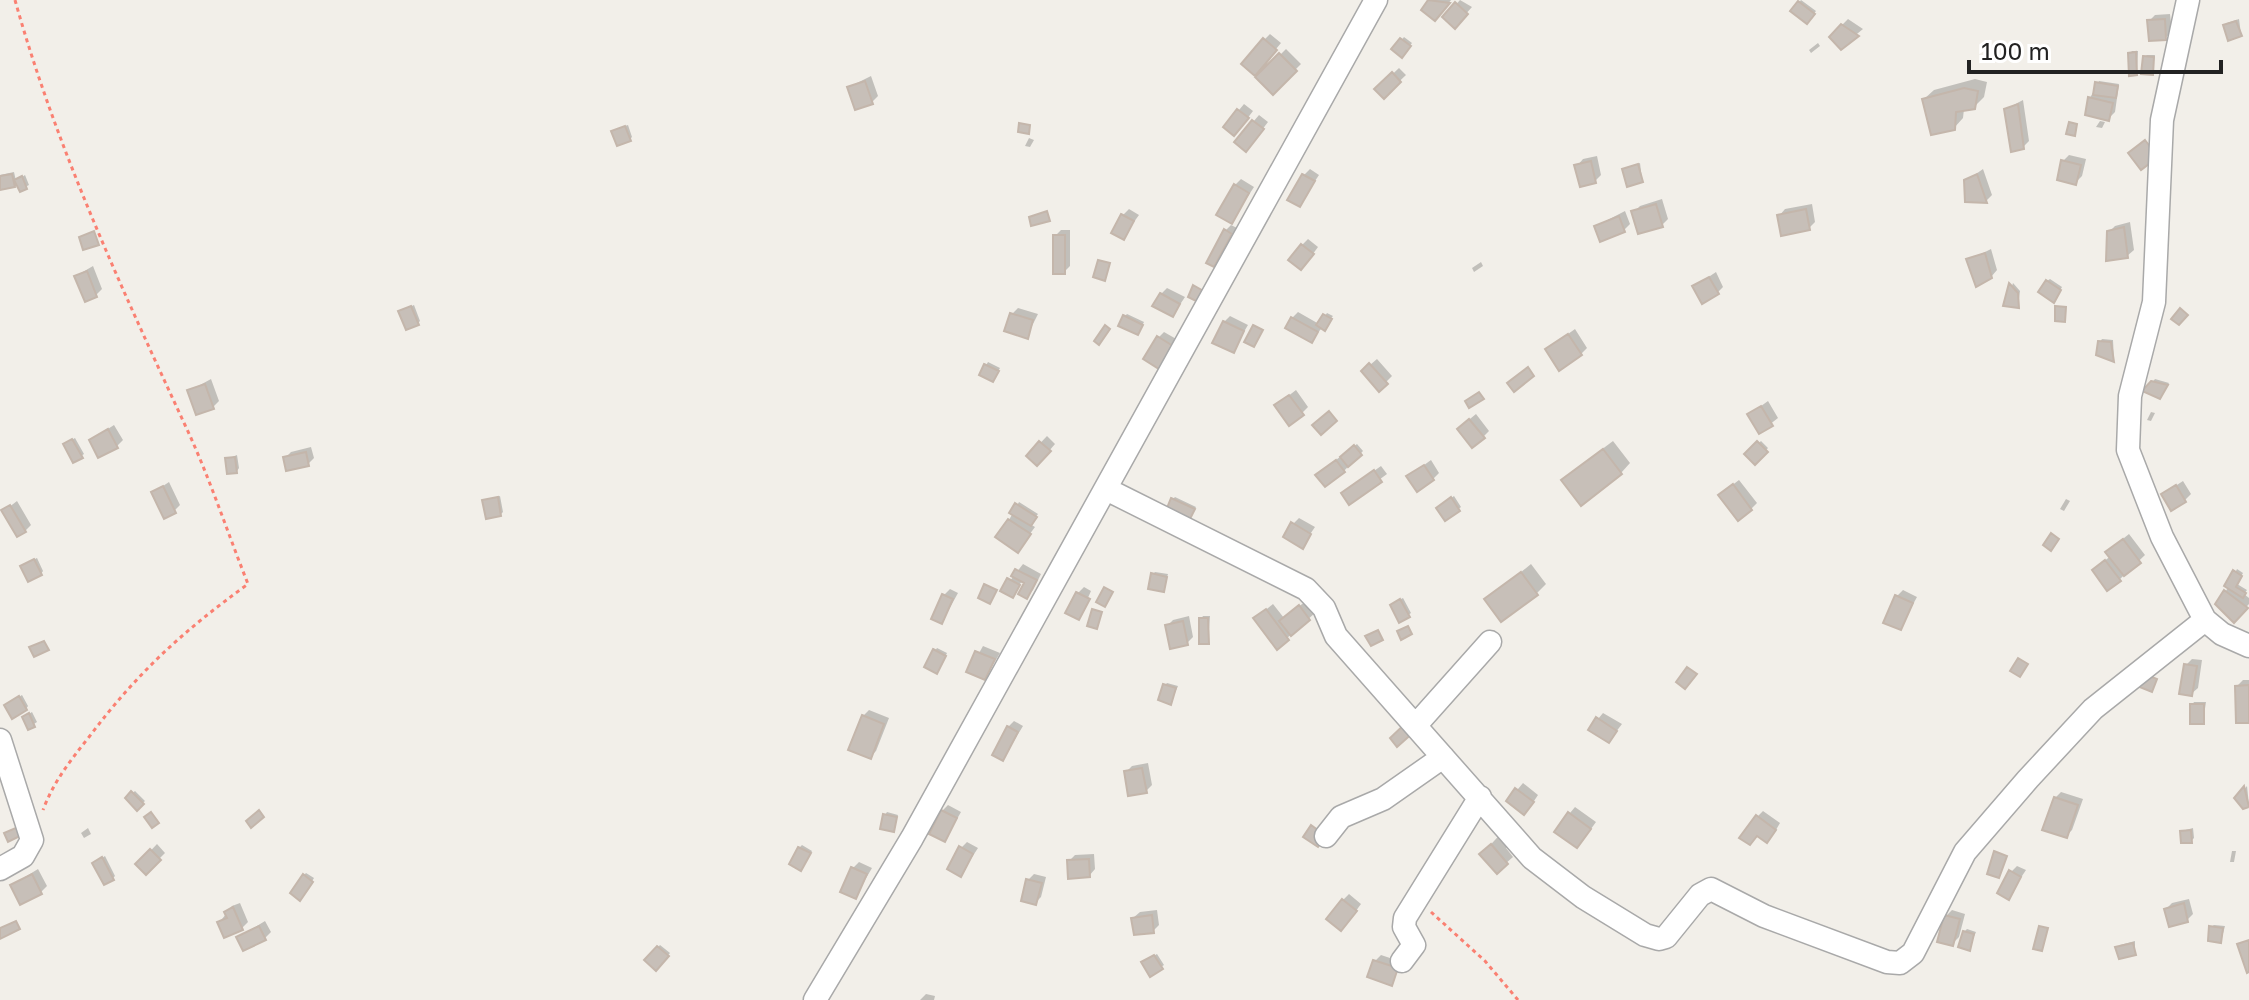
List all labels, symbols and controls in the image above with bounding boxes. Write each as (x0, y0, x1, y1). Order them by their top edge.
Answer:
scale bar (1969, 24, 2221, 74)
text: 100 m (1981, 36, 2050, 65)

